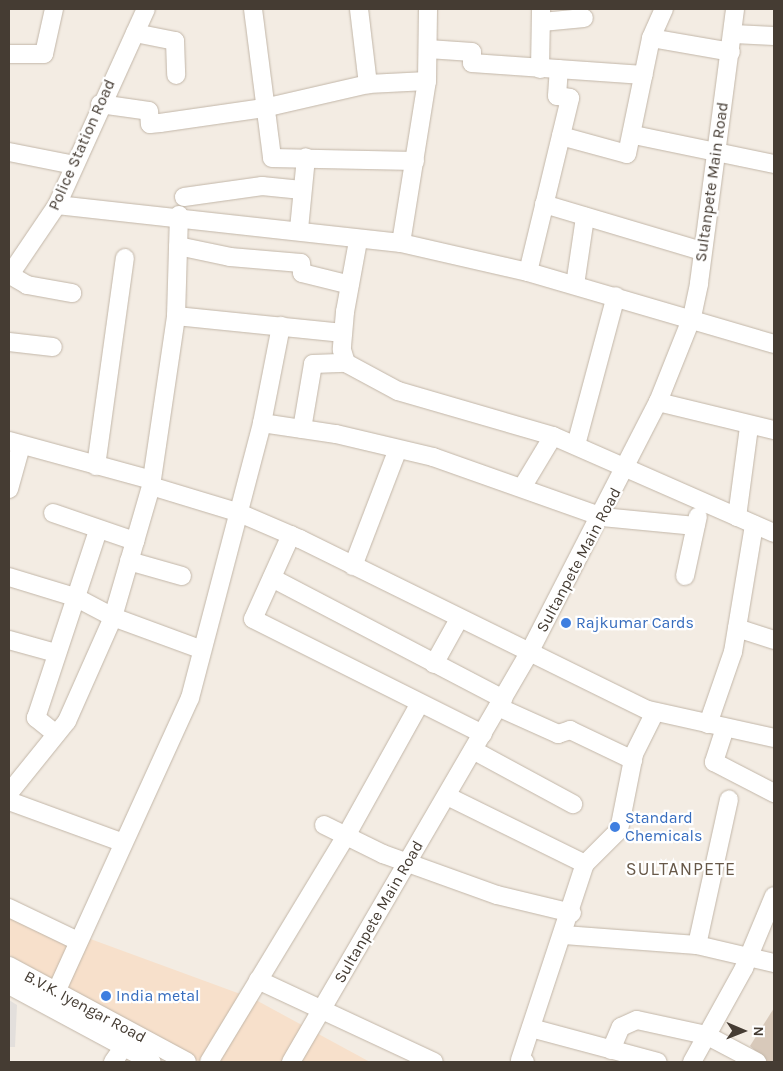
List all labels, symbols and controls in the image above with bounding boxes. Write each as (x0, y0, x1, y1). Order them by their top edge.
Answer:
street label: Police Station Road (44, 76, 120, 214)
street label: Sultanpete Main Road (691, 101, 733, 263)
street label: Sultanpete Main Road (533, 484, 625, 636)
place label: Rajkumar Cards (576, 613, 694, 633)
marker: Rajkumar Cards (560, 617, 572, 629)
place label: Standard Chemicals (625, 808, 702, 846)
marker: Standard Chemicals (609, 821, 621, 833)
street label: Sultanpete Main Road (330, 837, 428, 987)
district label: SULTANPETE (625, 858, 737, 880)
street label: B.V.K. Iyengar Road (21, 967, 149, 1047)
place label: India metal (116, 986, 199, 1006)
marker: India metal (100, 990, 112, 1002)
north arrow (718, 1006, 768, 1056)
text: N (750, 1026, 767, 1036)

